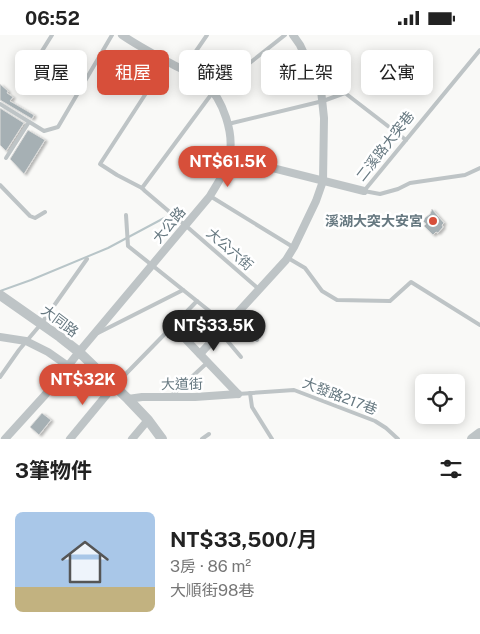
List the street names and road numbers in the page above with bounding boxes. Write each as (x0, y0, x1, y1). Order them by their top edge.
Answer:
street label: 二溪路大突巷 (353, 108, 417, 184)
street label: 大公路 (149, 204, 189, 246)
street label: 大公六街 (204, 225, 256, 273)
street label: 大同路 (38, 302, 82, 340)
street label: 大發路217巷 (301, 374, 379, 418)
street label: 大道街 (161, 376, 203, 392)

